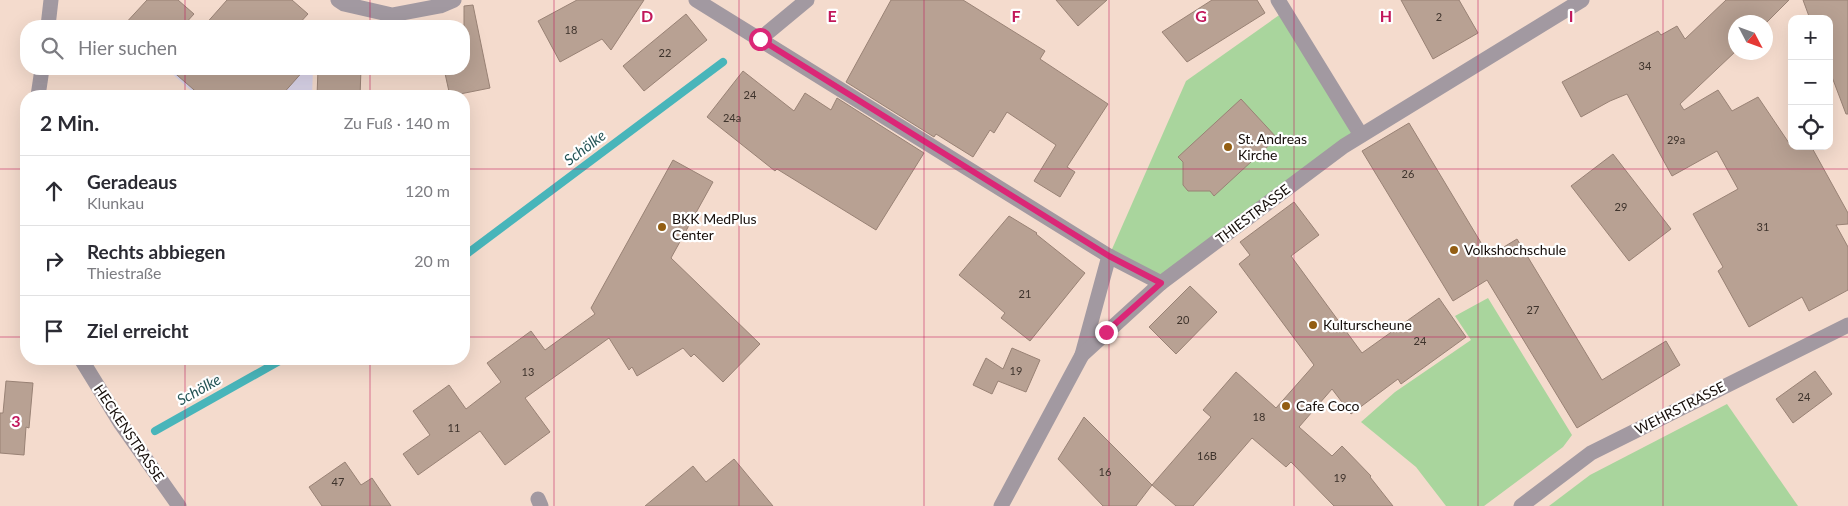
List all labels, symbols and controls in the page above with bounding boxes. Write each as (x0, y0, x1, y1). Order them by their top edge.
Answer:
text: D (641, 6, 653, 25)
text: E (827, 6, 837, 25)
text: F (1011, 6, 1021, 25)
text: G (1195, 6, 1207, 25)
text: H (1380, 6, 1392, 25)
text: I (1569, 6, 1573, 25)
house number: 2 (1436, 10, 1442, 23)
north arrow (1728, 15, 1773, 60)
map controls (1788, 15, 1833, 150)
button: + (1788, 15, 1833, 60)
search box (20, 20, 470, 75)
house number: 18 (565, 23, 577, 36)
route start (749, 28, 772, 51)
icon: search (38, 34, 66, 62)
text: Hier suchen (78, 36, 177, 59)
house number: 22 (659, 46, 671, 59)
house number: 34 (1639, 59, 1652, 72)
button: − (1788, 60, 1833, 105)
house number: 24 (744, 88, 757, 101)
button: locate (1788, 105, 1833, 150)
text: 2 Min. (40, 110, 99, 135)
house number: 24a (723, 111, 741, 124)
text: Zu Fuß · 140 m (344, 113, 450, 132)
water label: Schölke (560, 126, 609, 169)
place label: St. Andreas Kirche (1238, 130, 1307, 163)
house number: 29a (1667, 133, 1685, 146)
marker: St. Andreas Kirche (1222, 141, 1234, 153)
house number: 26 (1402, 167, 1414, 180)
text: Geradeaus (87, 170, 177, 193)
icon: ahead (40, 177, 68, 205)
street label: THIESTRASSE (1212, 180, 1293, 247)
text: 120 m (405, 181, 450, 200)
text: Klunkau (87, 193, 144, 212)
house number: 29 (1615, 200, 1627, 213)
place label: BKK MedPlus Center (672, 210, 757, 243)
house number: 31 (1757, 220, 1769, 233)
marker: BKK MedPlus Center (656, 221, 668, 233)
text: Rechts abbiegen (87, 240, 225, 263)
place label: Volkshochschule (1464, 241, 1566, 258)
marker: Volkshochschule (1448, 244, 1460, 256)
icon: right (40, 247, 68, 275)
text: 20 m (414, 251, 450, 270)
text: Thiestraße (87, 263, 162, 282)
house number: 21 (1019, 287, 1031, 300)
house number: 27 (1527, 303, 1539, 316)
house number: 20 (1177, 313, 1190, 326)
place label: Kulturscheune (1323, 316, 1412, 333)
icon: arrive (40, 317, 68, 345)
text: Ziel erreicht (87, 319, 189, 342)
marker: Kulturscheune (1307, 319, 1319, 331)
route end (1095, 321, 1118, 344)
house number: 24 (1414, 334, 1427, 347)
house number: 19 (1010, 364, 1022, 377)
house number: 13 (522, 365, 534, 378)
water label: Schölke (173, 370, 224, 408)
street label: WEHRSTRASSE (1632, 377, 1728, 438)
street label: HECKENSTRASSE (91, 381, 168, 484)
house number: 24 (1798, 390, 1811, 403)
place label: Cafe Coco (1296, 397, 1360, 414)
marker: Cafe Coco (1280, 400, 1292, 412)
house number: 18 (1253, 410, 1265, 423)
text: 3 (11, 411, 21, 430)
house number: 11 (448, 421, 460, 434)
house number: 16B (1197, 449, 1217, 462)
house number: 16 (1099, 465, 1111, 478)
house number: 19 (1334, 471, 1346, 484)
house number: 47 (332, 475, 344, 488)

